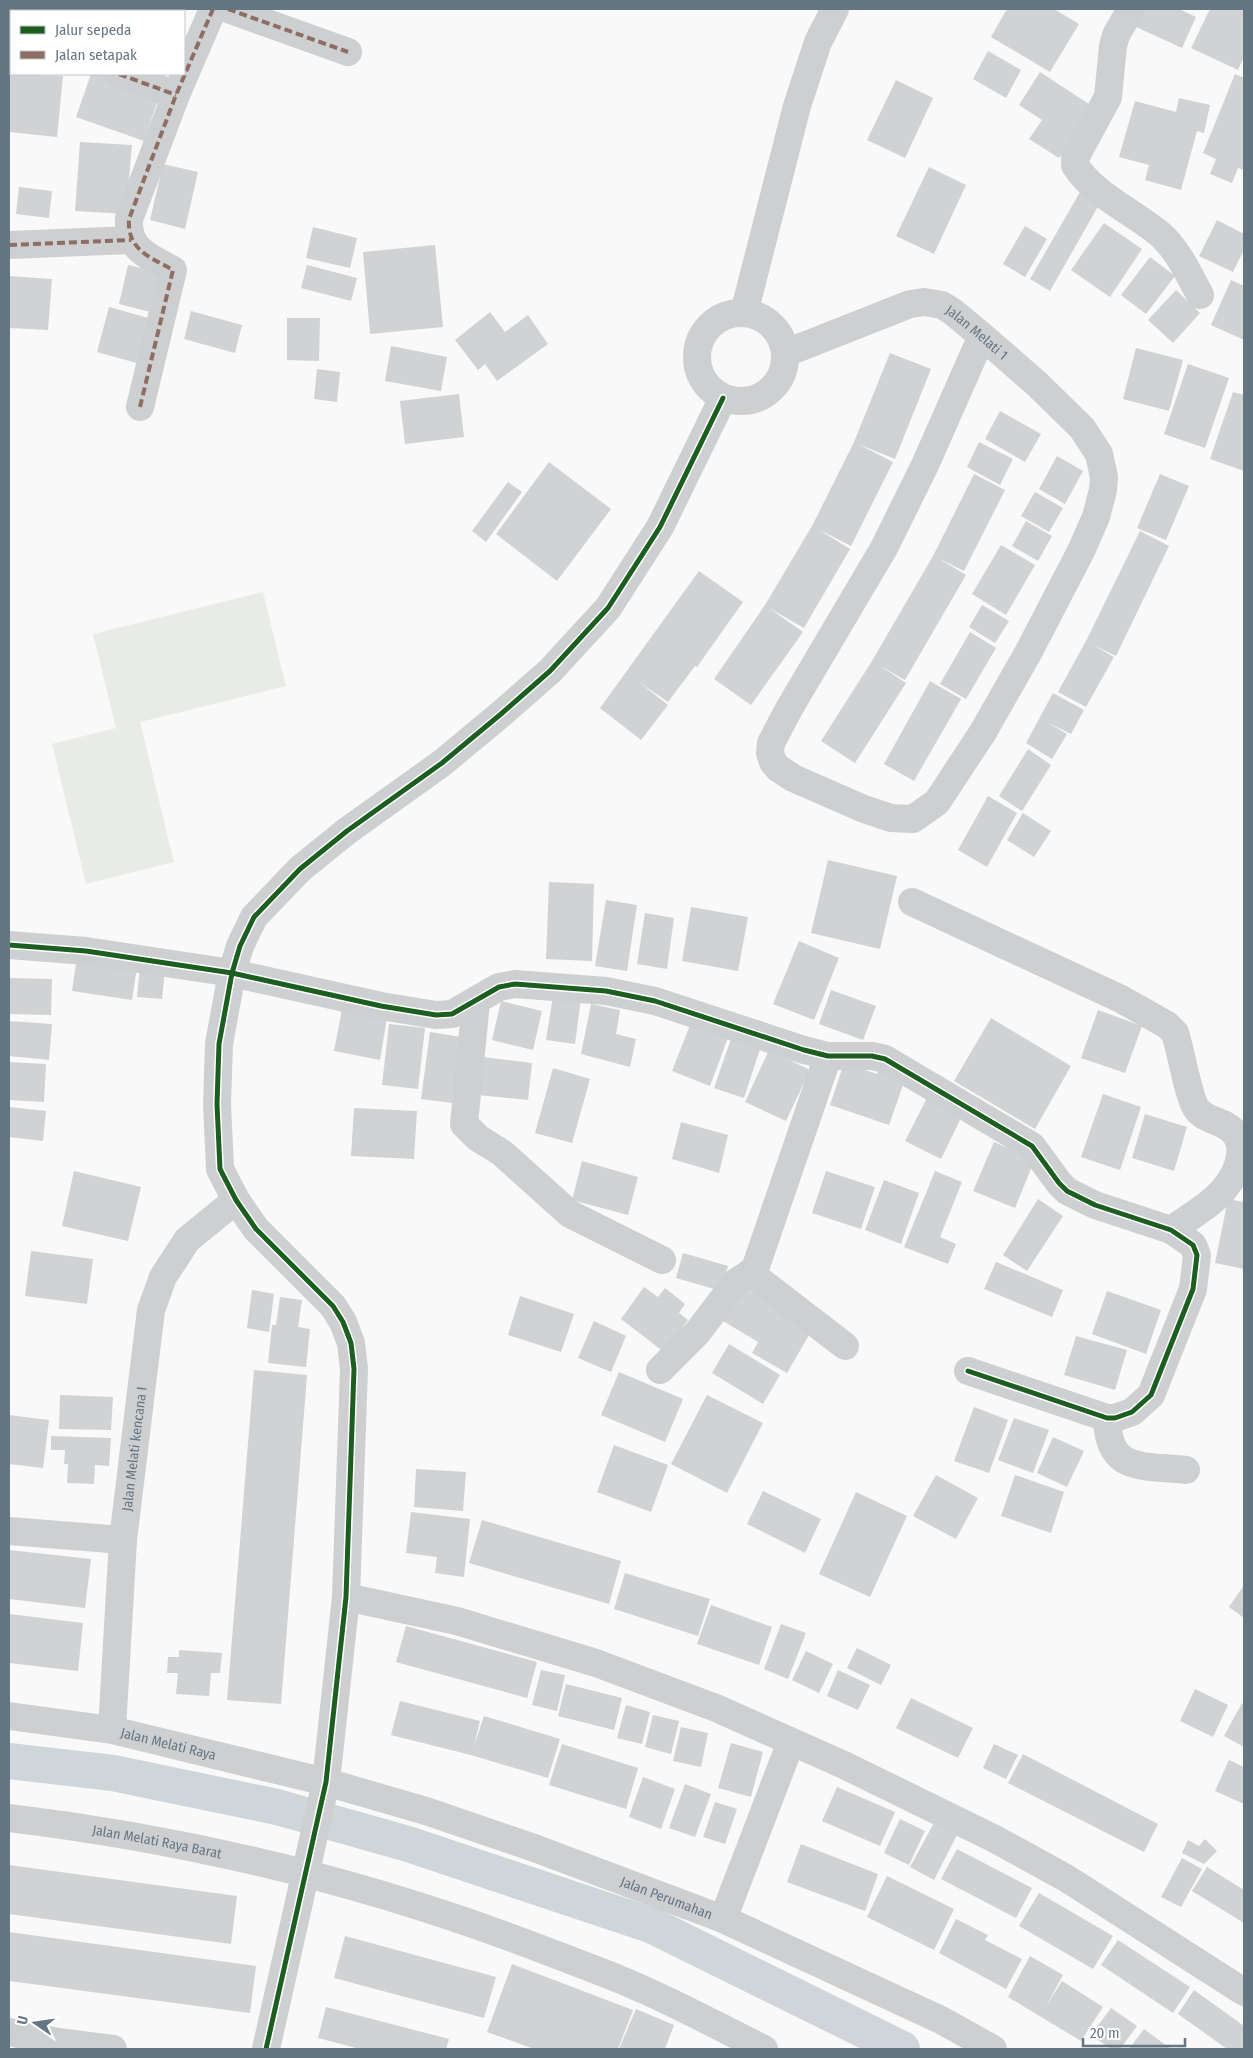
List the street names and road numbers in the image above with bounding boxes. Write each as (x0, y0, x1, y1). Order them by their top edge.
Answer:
street label: Jalan Melati 1 (943, 301, 1011, 363)
street label: Jalan Melati kencana I (118, 1386, 150, 1512)
street label: Jalan Melati Raya (119, 1724, 218, 1764)
street label: Jalan Melati Raya Barat (91, 1821, 224, 1862)
street label: Jalan Perumahan (618, 1873, 715, 1923)

